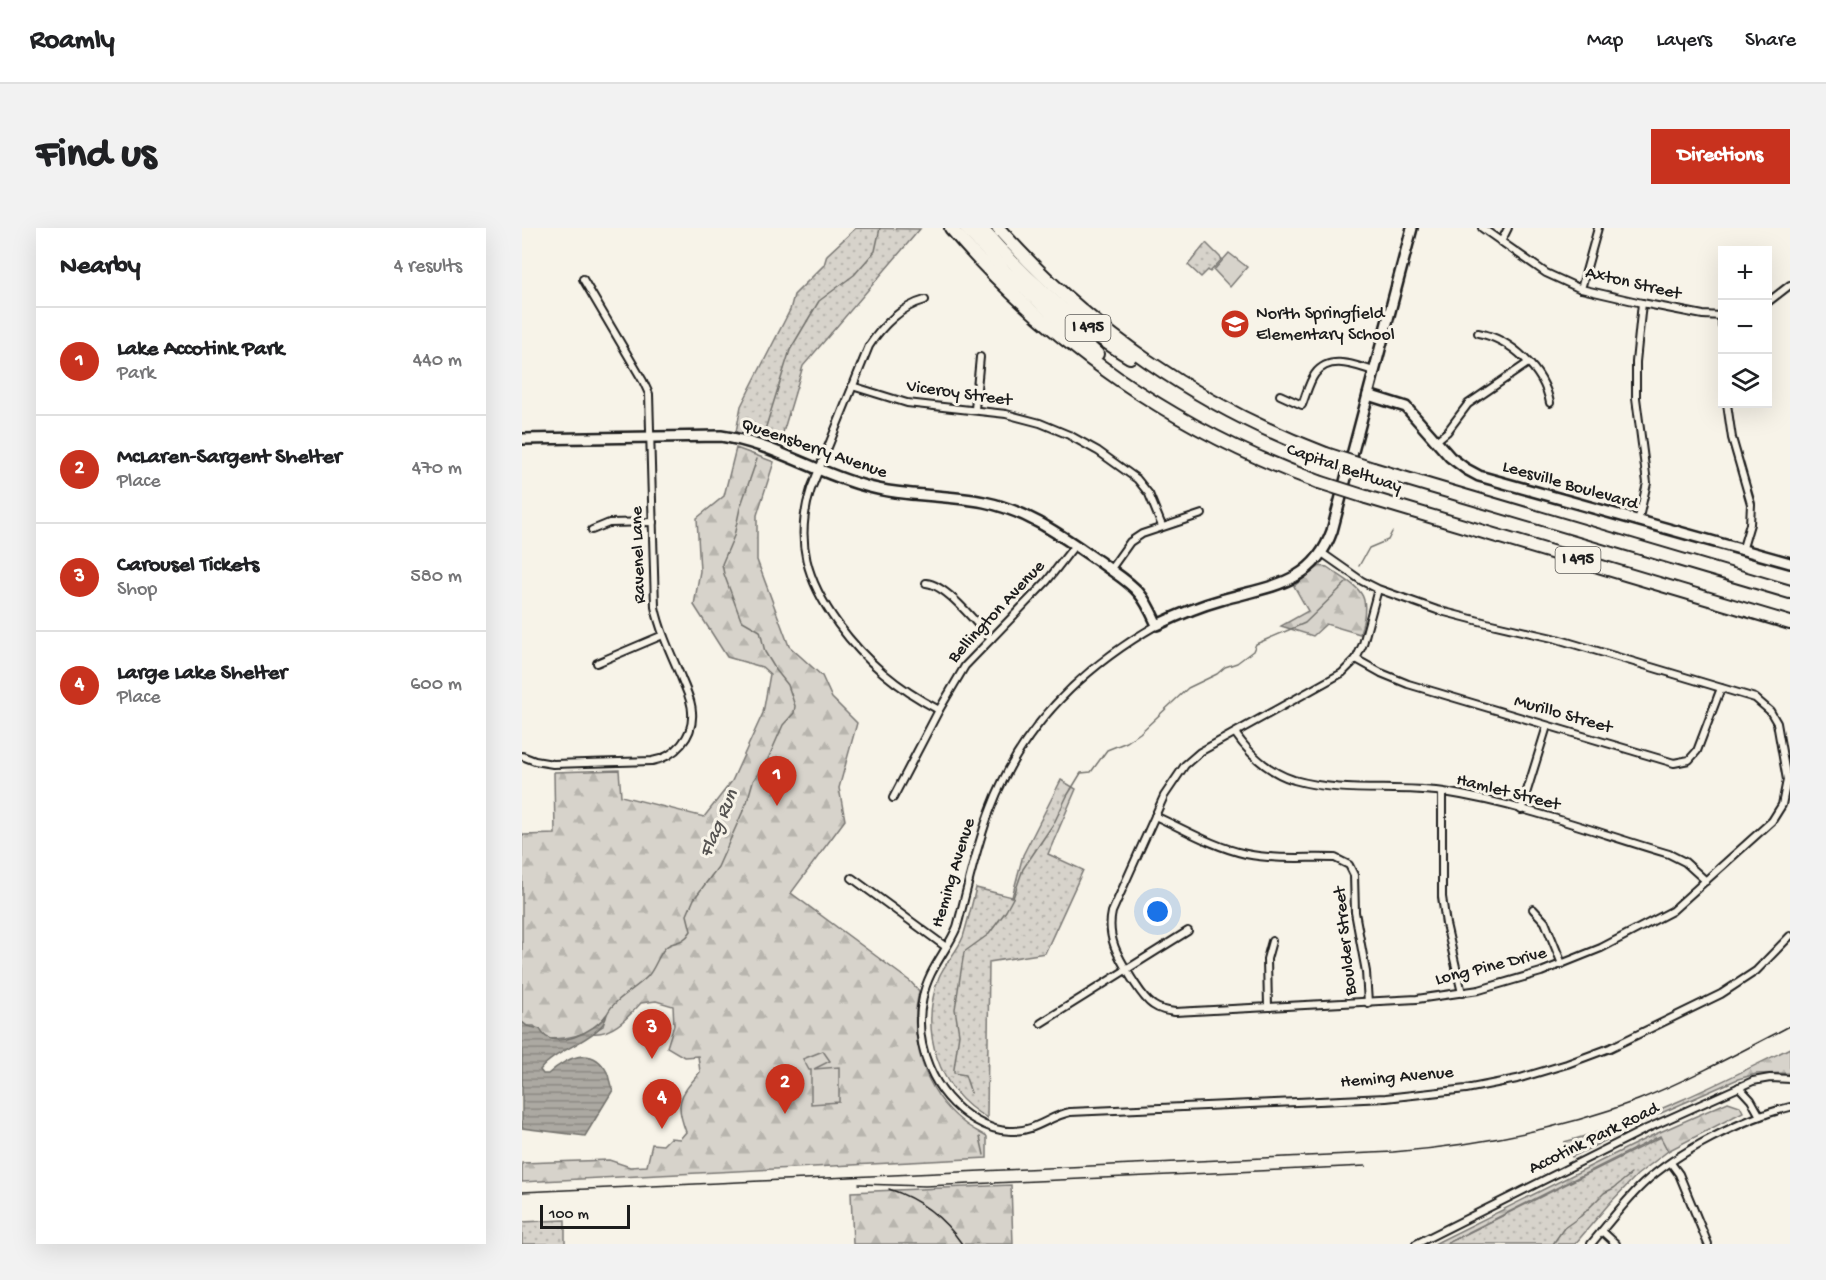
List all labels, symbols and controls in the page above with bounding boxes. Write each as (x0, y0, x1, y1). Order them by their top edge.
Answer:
text: Roamly (30, 25, 115, 58)
text: Map (1587, 29, 1623, 54)
text: Layers (1656, 29, 1712, 54)
text: Share (1745, 29, 1796, 54)
button: Directions (1651, 129, 1790, 184)
text: Find us (36, 132, 156, 181)
map controls (1718, 246, 1772, 408)
button: + (1718, 246, 1772, 300)
text: Nearby (60, 252, 141, 283)
text: 4 results (394, 256, 462, 279)
street label: Axton Street (1583, 263, 1685, 306)
button: − (1718, 300, 1772, 354)
place label: North Springfield Elementary School (1256, 304, 1395, 346)
school or university icon: North Springfield Elementary School (1219, 308, 1251, 340)
road number: I 495 (1066, 315, 1110, 341)
text: Lake Accotink Park (117, 337, 284, 363)
text: 1 (75, 350, 84, 373)
text: 440 m (413, 350, 462, 373)
button: layers (1718, 354, 1772, 408)
text: Park (117, 363, 155, 386)
street label: Viceroy Street (904, 376, 1015, 412)
street label: Queensberry Avenue (738, 414, 890, 484)
street label: Capital Beltway (1284, 439, 1405, 499)
text: McLaren-Sargent Shelter (117, 445, 342, 471)
street label: Leesville Boulevard (1500, 457, 1642, 516)
text: 2 (75, 458, 84, 481)
text: 470 m (412, 458, 462, 481)
text: Place (117, 471, 161, 494)
street label: Ravenel Lane (627, 505, 651, 604)
road number: I 495 (1556, 547, 1600, 573)
text: Carousel Tickets (117, 553, 259, 579)
street label: Bellington Avenue (943, 556, 1050, 668)
text: 3 (74, 566, 85, 589)
text: 580 m (410, 566, 462, 589)
text: Shop (117, 579, 157, 602)
text: Large Lake Shelter (117, 661, 287, 687)
text: 4 (75, 674, 84, 697)
text: 600 m (410, 674, 462, 697)
text: Place (117, 687, 161, 710)
street label: Murillo Street (1512, 691, 1616, 739)
pin: 1 (758, 756, 796, 806)
street label: Hamlet Street (1454, 770, 1564, 816)
water label: Flag Run (695, 786, 745, 861)
street label: Heming Avenue (927, 815, 981, 930)
street label: Boulder Street (1330, 884, 1362, 998)
your location (1143, 897, 1172, 926)
street label: Long Pine Drive (1433, 943, 1550, 991)
pin: 3 (632, 1010, 672, 1059)
street label: Heming Avenue (1340, 1063, 1455, 1093)
pin: 2 (766, 1064, 804, 1114)
pin: 4 (642, 1080, 682, 1129)
street label: Accotink Park Road (1525, 1098, 1664, 1180)
scale bar (540, 1202, 630, 1230)
text: 100 m (549, 1206, 589, 1225)

